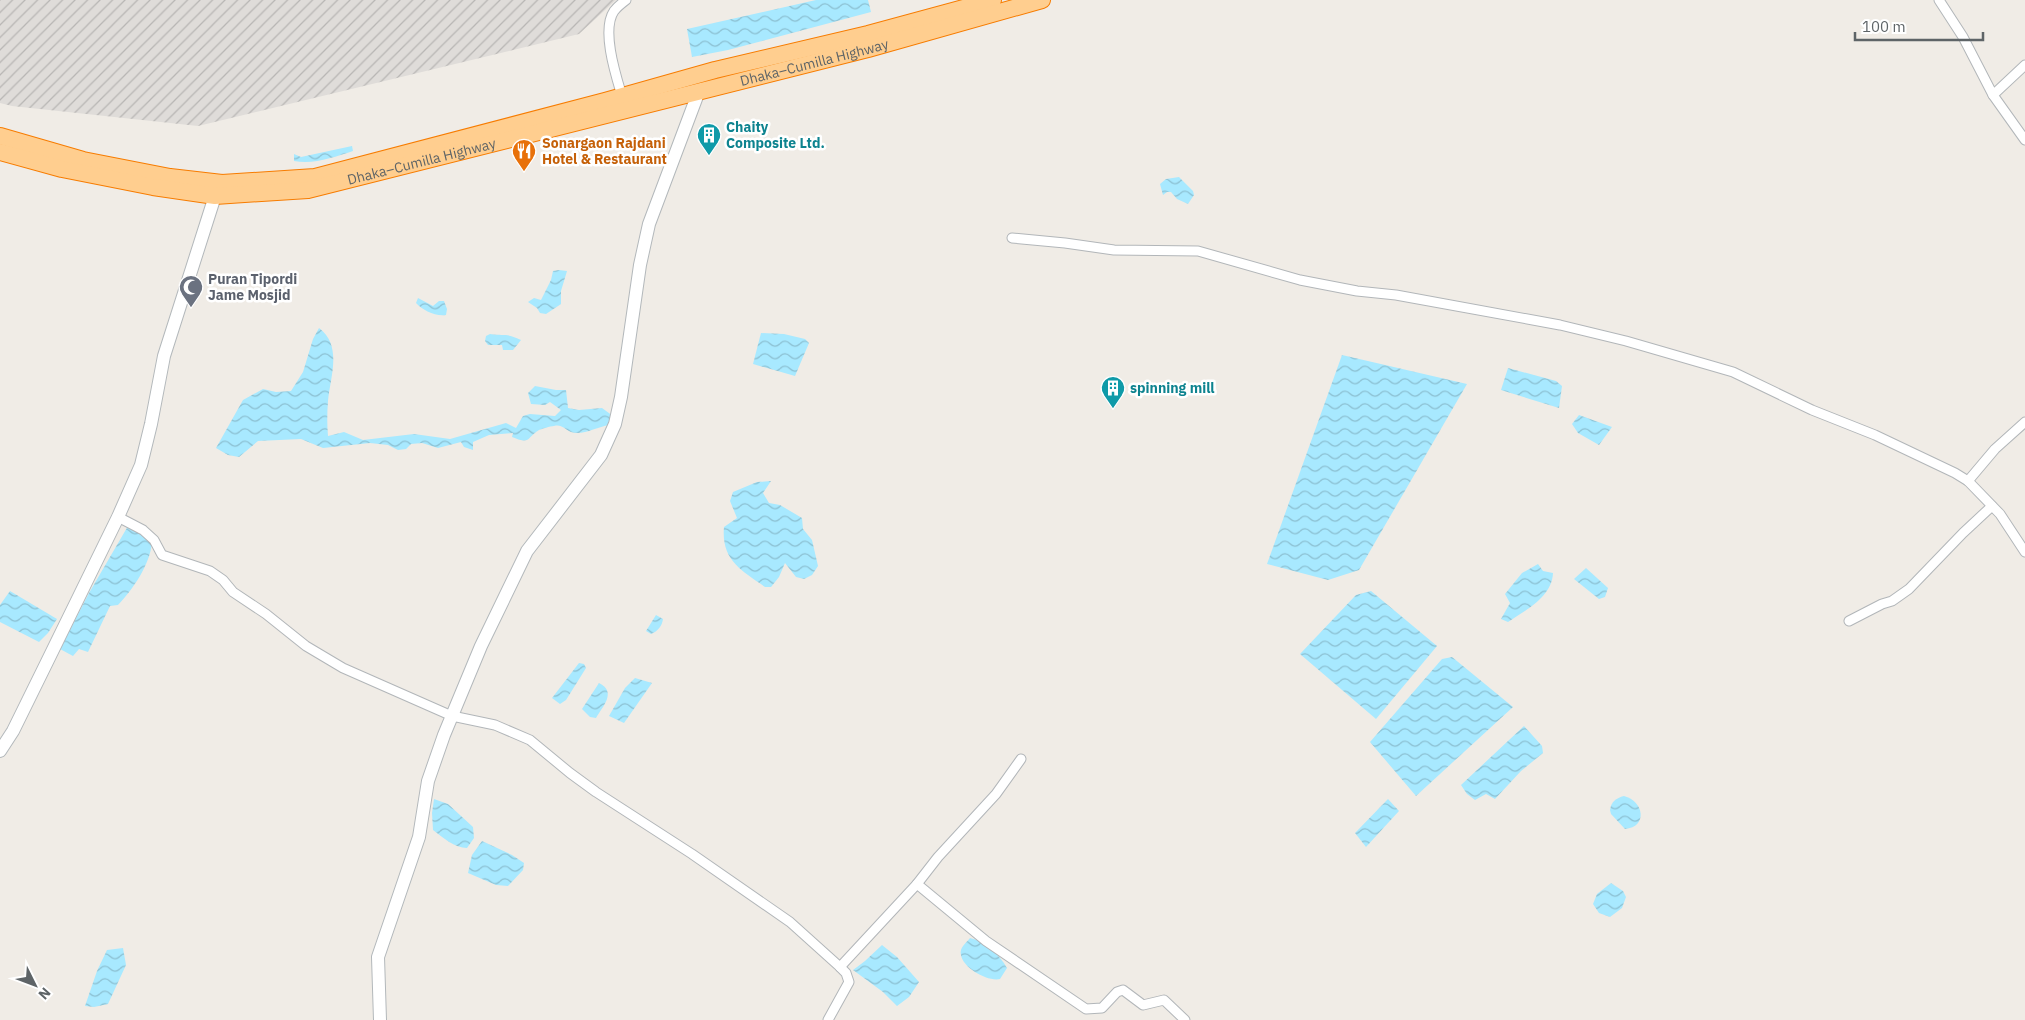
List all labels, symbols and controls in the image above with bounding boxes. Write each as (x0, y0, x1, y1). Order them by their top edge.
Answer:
scale bar (1855, 10, 1982, 42)
text: 100 m (1862, 17, 1906, 36)
street label: Dhaka–Cumilla Highway (738, 35, 891, 90)
place label: Chaity Composite Ltd. (726, 118, 825, 152)
building icon: Chaity Composite Ltd. (696, 122, 722, 156)
street label: Dhaka–Cumilla Highway (345, 134, 498, 189)
place label: Sonargaon Rajdani Hotel & Restaurant (542, 134, 667, 168)
restaurant icon: Sonargaon Rajdani Hotel & Restaurant (511, 138, 537, 172)
place label: Puran Tipordi Jame Mosjid (208, 270, 297, 304)
mosque icon: Puran Tipordi Jame Mosjid (178, 274, 204, 308)
building icon: spinning mill (1100, 375, 1126, 409)
place label: spinning mill (1130, 379, 1215, 397)
north arrow (10, 960, 60, 1010)
text: N (35, 984, 55, 1003)

